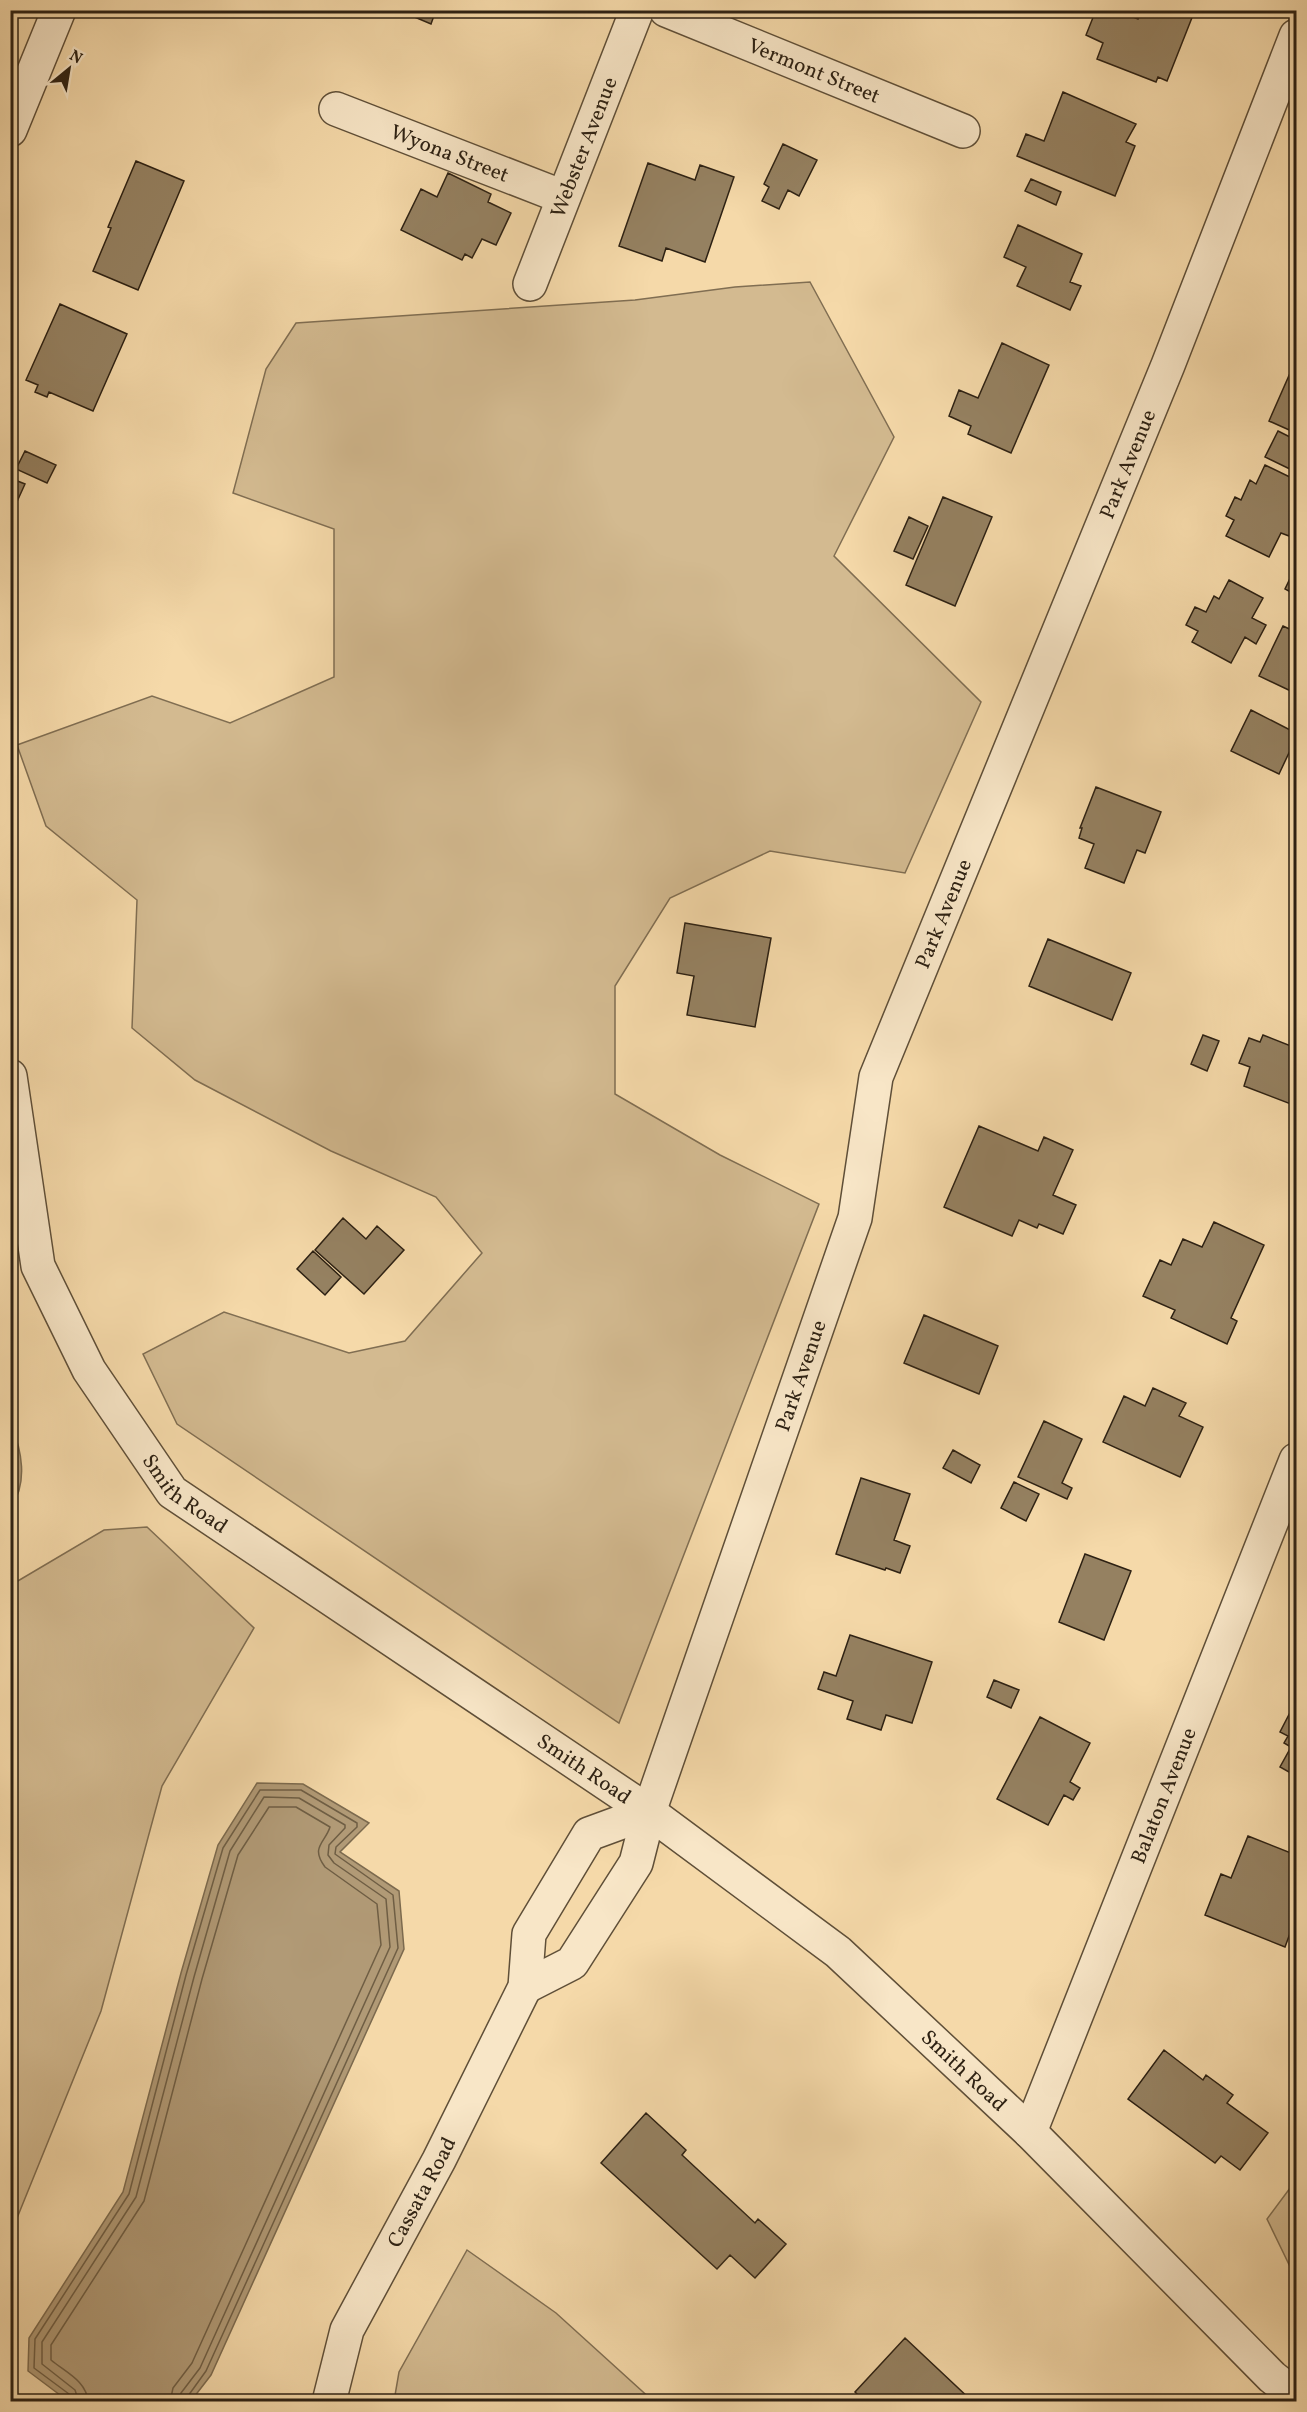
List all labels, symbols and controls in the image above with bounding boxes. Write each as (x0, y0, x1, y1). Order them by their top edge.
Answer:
street label: Vermont Street (743, 32, 884, 112)
north arrow (39, 39, 99, 99)
text: N (65, 45, 86, 70)
street label: Webster Avenue (544, 73, 625, 222)
street label: Wyona Street (386, 118, 513, 191)
street label: Park Avenue (1093, 405, 1164, 524)
street label: Park Avenue (909, 855, 980, 973)
street label: Park Avenue (769, 1317, 834, 1436)
street label: Smith Road (134, 1449, 233, 1541)
street label: Balaton Avenue (1125, 1724, 1205, 1868)
street label: Smith Road (531, 1728, 636, 1812)
street label: Smith Road (914, 2024, 1013, 2119)
street label: Cassata Road (381, 2132, 464, 2253)

